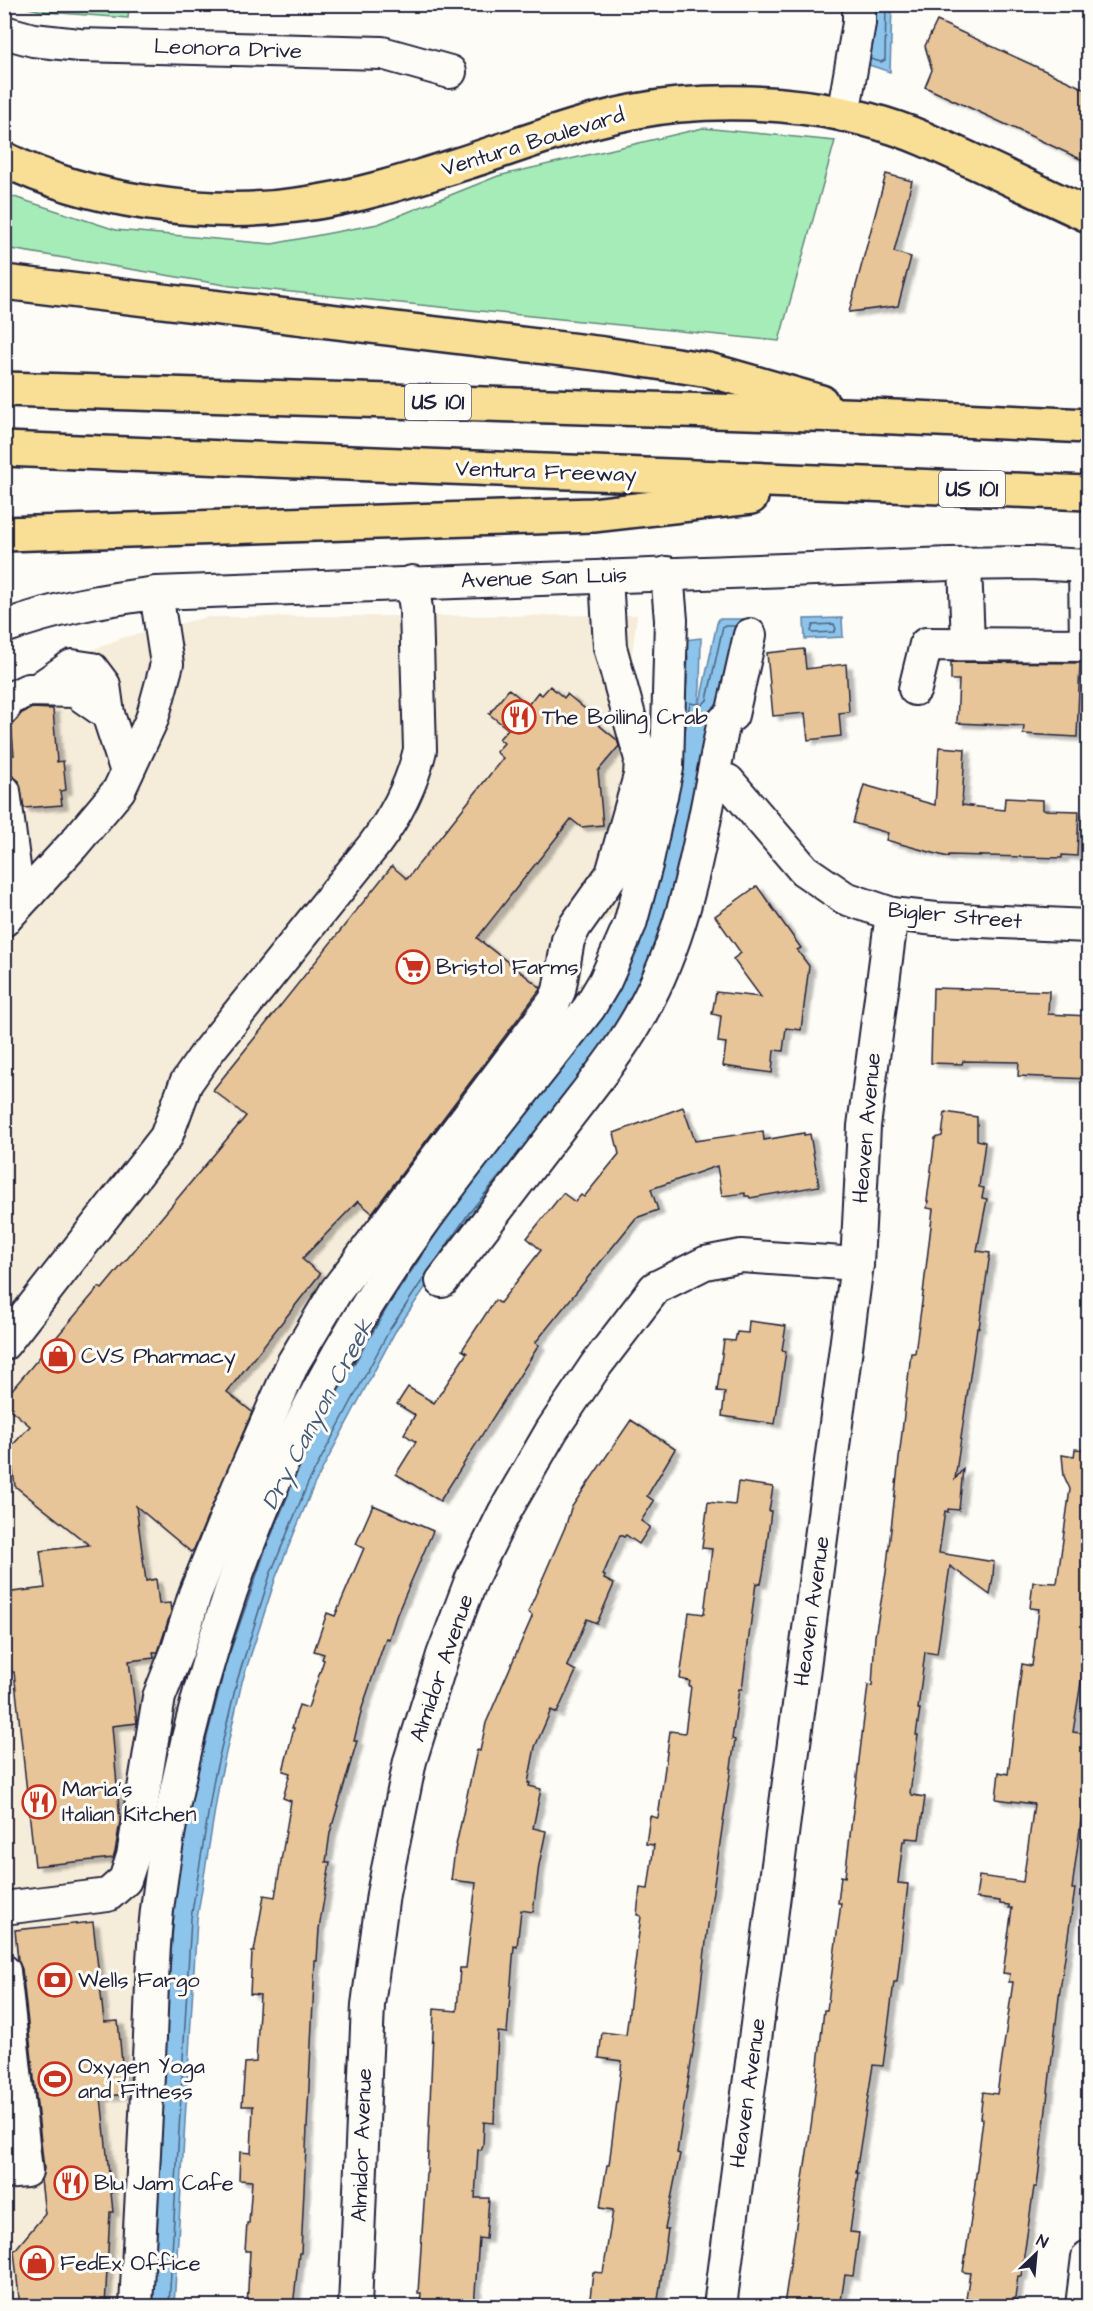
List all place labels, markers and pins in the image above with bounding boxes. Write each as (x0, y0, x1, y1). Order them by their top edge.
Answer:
restaurant icon: The Boiling Crab (501, 699, 537, 735)
place label: The Boiling Crab (542, 702, 708, 734)
supermarket icon: Bristol Farms (395, 949, 431, 985)
place label: Bristol Farms (436, 952, 578, 983)
shop icon: CVS Pharmacy (40, 1338, 76, 1374)
place label: CVS Pharmacy (81, 1341, 236, 1373)
place label: Maria's Italian Kitchen (62, 1774, 196, 1830)
restaurant icon: Maria's Italian Kitchen (21, 1784, 57, 1820)
bank icon: Wells Fargo (37, 1962, 73, 1998)
place label: Wells Fargo (78, 1965, 200, 1997)
place label: Oxygen Yoga and Fitness (78, 2051, 205, 2107)
sports icon: Oxygen Yoga and Fitness (37, 2061, 73, 2097)
restaurant icon: Blu Jam Cafe (53, 2165, 89, 2201)
place label: Blu Jam Cafe (94, 2168, 234, 2199)
shop icon: FedEx Office (19, 2245, 55, 2281)
place label: FedEx Office (60, 2248, 201, 2279)

